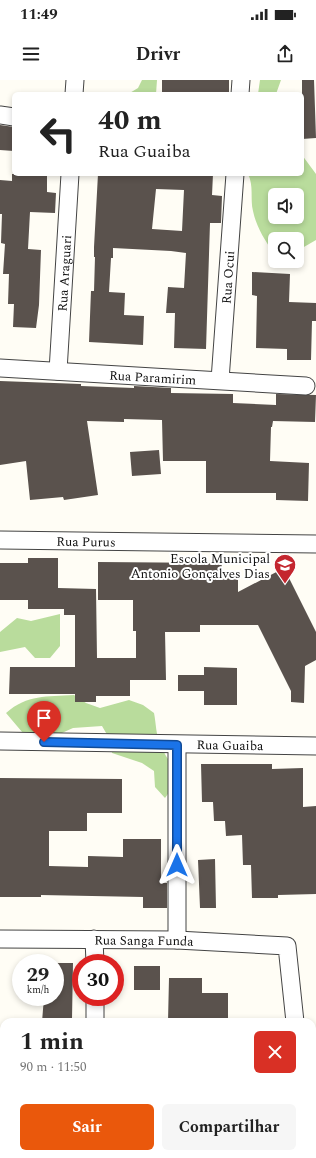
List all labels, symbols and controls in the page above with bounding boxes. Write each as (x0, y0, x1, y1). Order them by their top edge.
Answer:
text: 11:49 (20, 3, 58, 26)
text: Drivr (136, 41, 180, 68)
icon: menu (20, 43, 42, 65)
icon: share (274, 43, 296, 65)
text: 40 m (98, 99, 162, 142)
icon: left (32, 108, 84, 160)
text: Rua Guaiba (98, 138, 191, 165)
map controls (268, 188, 304, 268)
button: sound (268, 188, 304, 224)
button: search (268, 232, 304, 268)
street label: Rua Araguari (53, 234, 77, 312)
street label: Rua Ocui (217, 250, 240, 305)
street label: Rua Paramirim (109, 365, 197, 391)
street label: Rua Purus (56, 532, 116, 552)
place label: Escola Municipal Antonio Gonçalves Dias (131, 549, 270, 584)
school or university icon: Escola Municipal Antonio Gonçalves Dias (272, 552, 298, 585)
pin (27, 701, 61, 742)
icon: arrive (33, 707, 55, 729)
street label: Rua Guaiba (196, 735, 264, 756)
position arrow (156, 844, 198, 886)
street label: Rua Sanga Funda (94, 931, 195, 952)
speed limit sign: 30 (72, 954, 124, 1006)
text: 29 (27, 960, 49, 990)
text: km/h (27, 982, 49, 998)
text: 1 min (20, 1024, 84, 1060)
button: close (254, 1031, 296, 1073)
text: 90 m · 11:50 (20, 1057, 86, 1077)
button: Sair (20, 1104, 154, 1150)
button: Compartilhar (162, 1104, 296, 1150)

